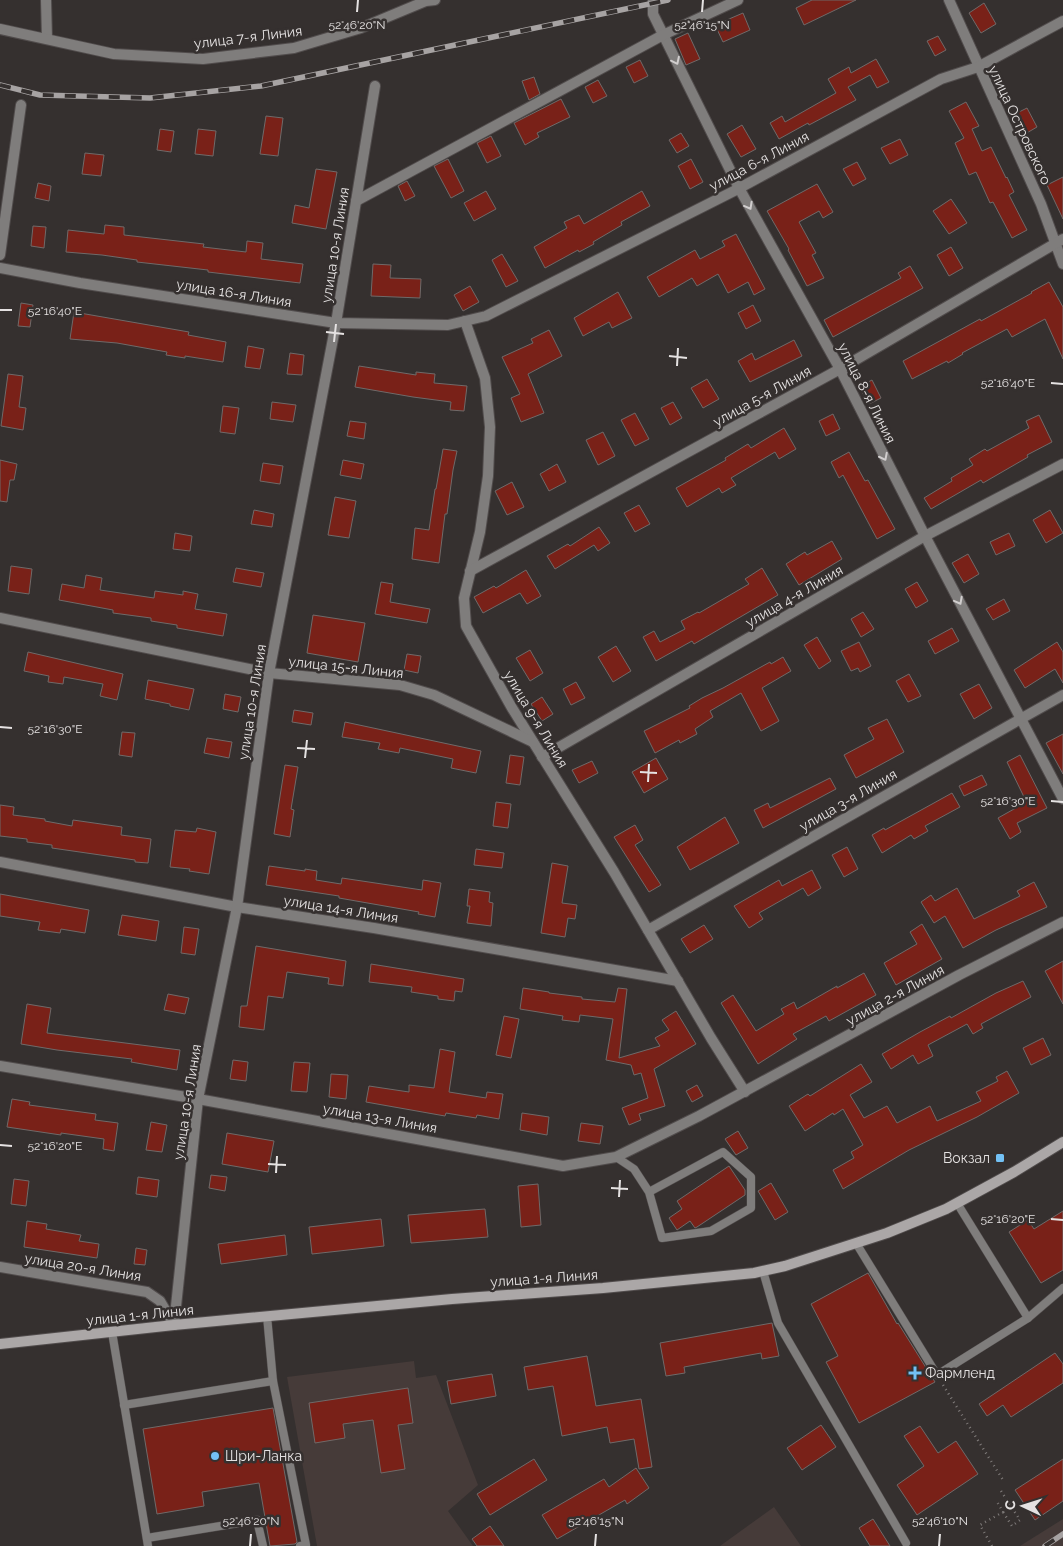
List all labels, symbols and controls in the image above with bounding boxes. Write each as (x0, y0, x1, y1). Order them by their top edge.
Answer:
text: 52°46'20"N (328, 18, 386, 32)
text: 52°46'15"N (674, 18, 730, 32)
street label: улица 7-я Линия (193, 22, 303, 52)
one-way arrow (670, 56, 680, 65)
street label: улица Островского (985, 63, 1055, 187)
street label: улица 6-я Линия (706, 128, 812, 194)
street label: улица 10-я Линия (318, 186, 352, 304)
one-way arrow (742, 201, 752, 210)
street label: улица 16-я Линия (175, 276, 293, 310)
text: 52°16'40"E (28, 304, 82, 318)
street label: улица 8-я Линия (835, 340, 899, 446)
street label: улица 5-я Линия (710, 362, 814, 430)
text: 52°16'40"E (981, 376, 1035, 390)
one-way arrow (878, 451, 888, 460)
street label: улица 4-я Линия (742, 562, 846, 630)
one-way arrow (953, 596, 963, 605)
street label: улица 10-я Линия (235, 643, 269, 761)
street label: улица 15-я Линия (288, 653, 404, 681)
street label: улица 9-я Линия (501, 668, 571, 770)
text: 52°16'30"E (28, 722, 82, 736)
street label: улица 3-я Линия (797, 766, 899, 834)
text: 52°16'30"E (981, 794, 1035, 808)
street label: улица 14-я Линия (283, 892, 399, 926)
street label: улица 2-я Линия (843, 961, 947, 1029)
street label: улица 10-я Линия (170, 1043, 204, 1161)
street label: улица 13-я Линия (322, 1100, 438, 1136)
text: 52°16'20"E (28, 1139, 82, 1153)
place label: Вокзал (943, 1150, 990, 1166)
marker: Вокзал (994, 1152, 1006, 1164)
text: 52°16'20"E (981, 1212, 1035, 1226)
street label: улица 20-я Линия (23, 1250, 143, 1284)
street label: улица 1-я Линия (490, 1266, 598, 1290)
street label: улица 1-я Линия (85, 1301, 195, 1329)
place label: Фармленд (925, 1365, 995, 1381)
marker: Фармленд (909, 1367, 921, 1379)
place label: Шри-Ланка (225, 1448, 302, 1464)
marker: Шри-Ланка (209, 1450, 221, 1462)
north arrow (998, 1481, 1048, 1531)
text: С (1002, 1499, 1018, 1510)
text: 52°46'20"N (222, 1514, 280, 1528)
text: 52°46'15"N (568, 1514, 624, 1528)
text: 52°46'10"N (912, 1514, 968, 1528)

